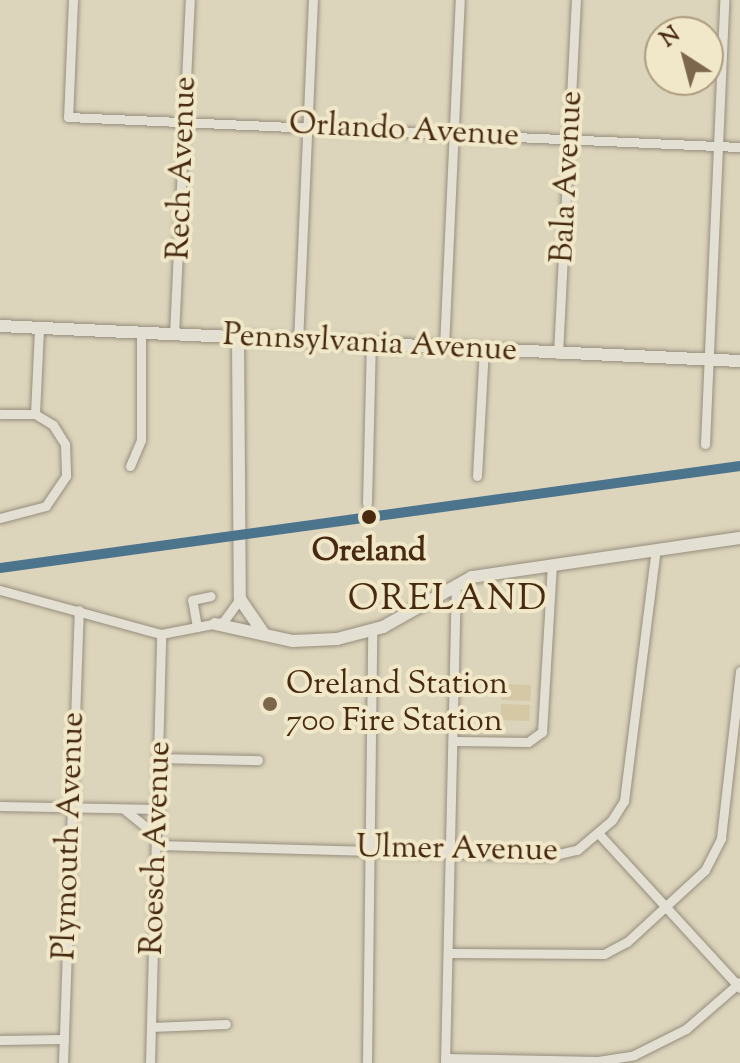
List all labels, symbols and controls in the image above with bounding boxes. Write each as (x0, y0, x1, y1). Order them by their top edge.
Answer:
north arrow (644, 16, 724, 96)
text: N (655, 20, 688, 56)
street label: Rech Avenue (161, 75, 205, 261)
street label: Bala Avenue (544, 90, 592, 264)
street label: Orlando Avenue (288, 106, 520, 156)
street label: Pennsylvania Avenue (222, 317, 518, 371)
marker: Oreland (357, 505, 381, 529)
place label: Oreland (312, 533, 426, 571)
district label: ORELAND (348, 579, 548, 623)
place label: Oreland Station 700 Fire Station (286, 667, 508, 742)
marker: Oreland Station 700 Fire Station (261, 695, 279, 713)
street label: Plymouth Avenue (46, 711, 94, 961)
street label: Roesch Avenue (134, 740, 180, 956)
street label: Ulmer Avenue (356, 829, 558, 871)

